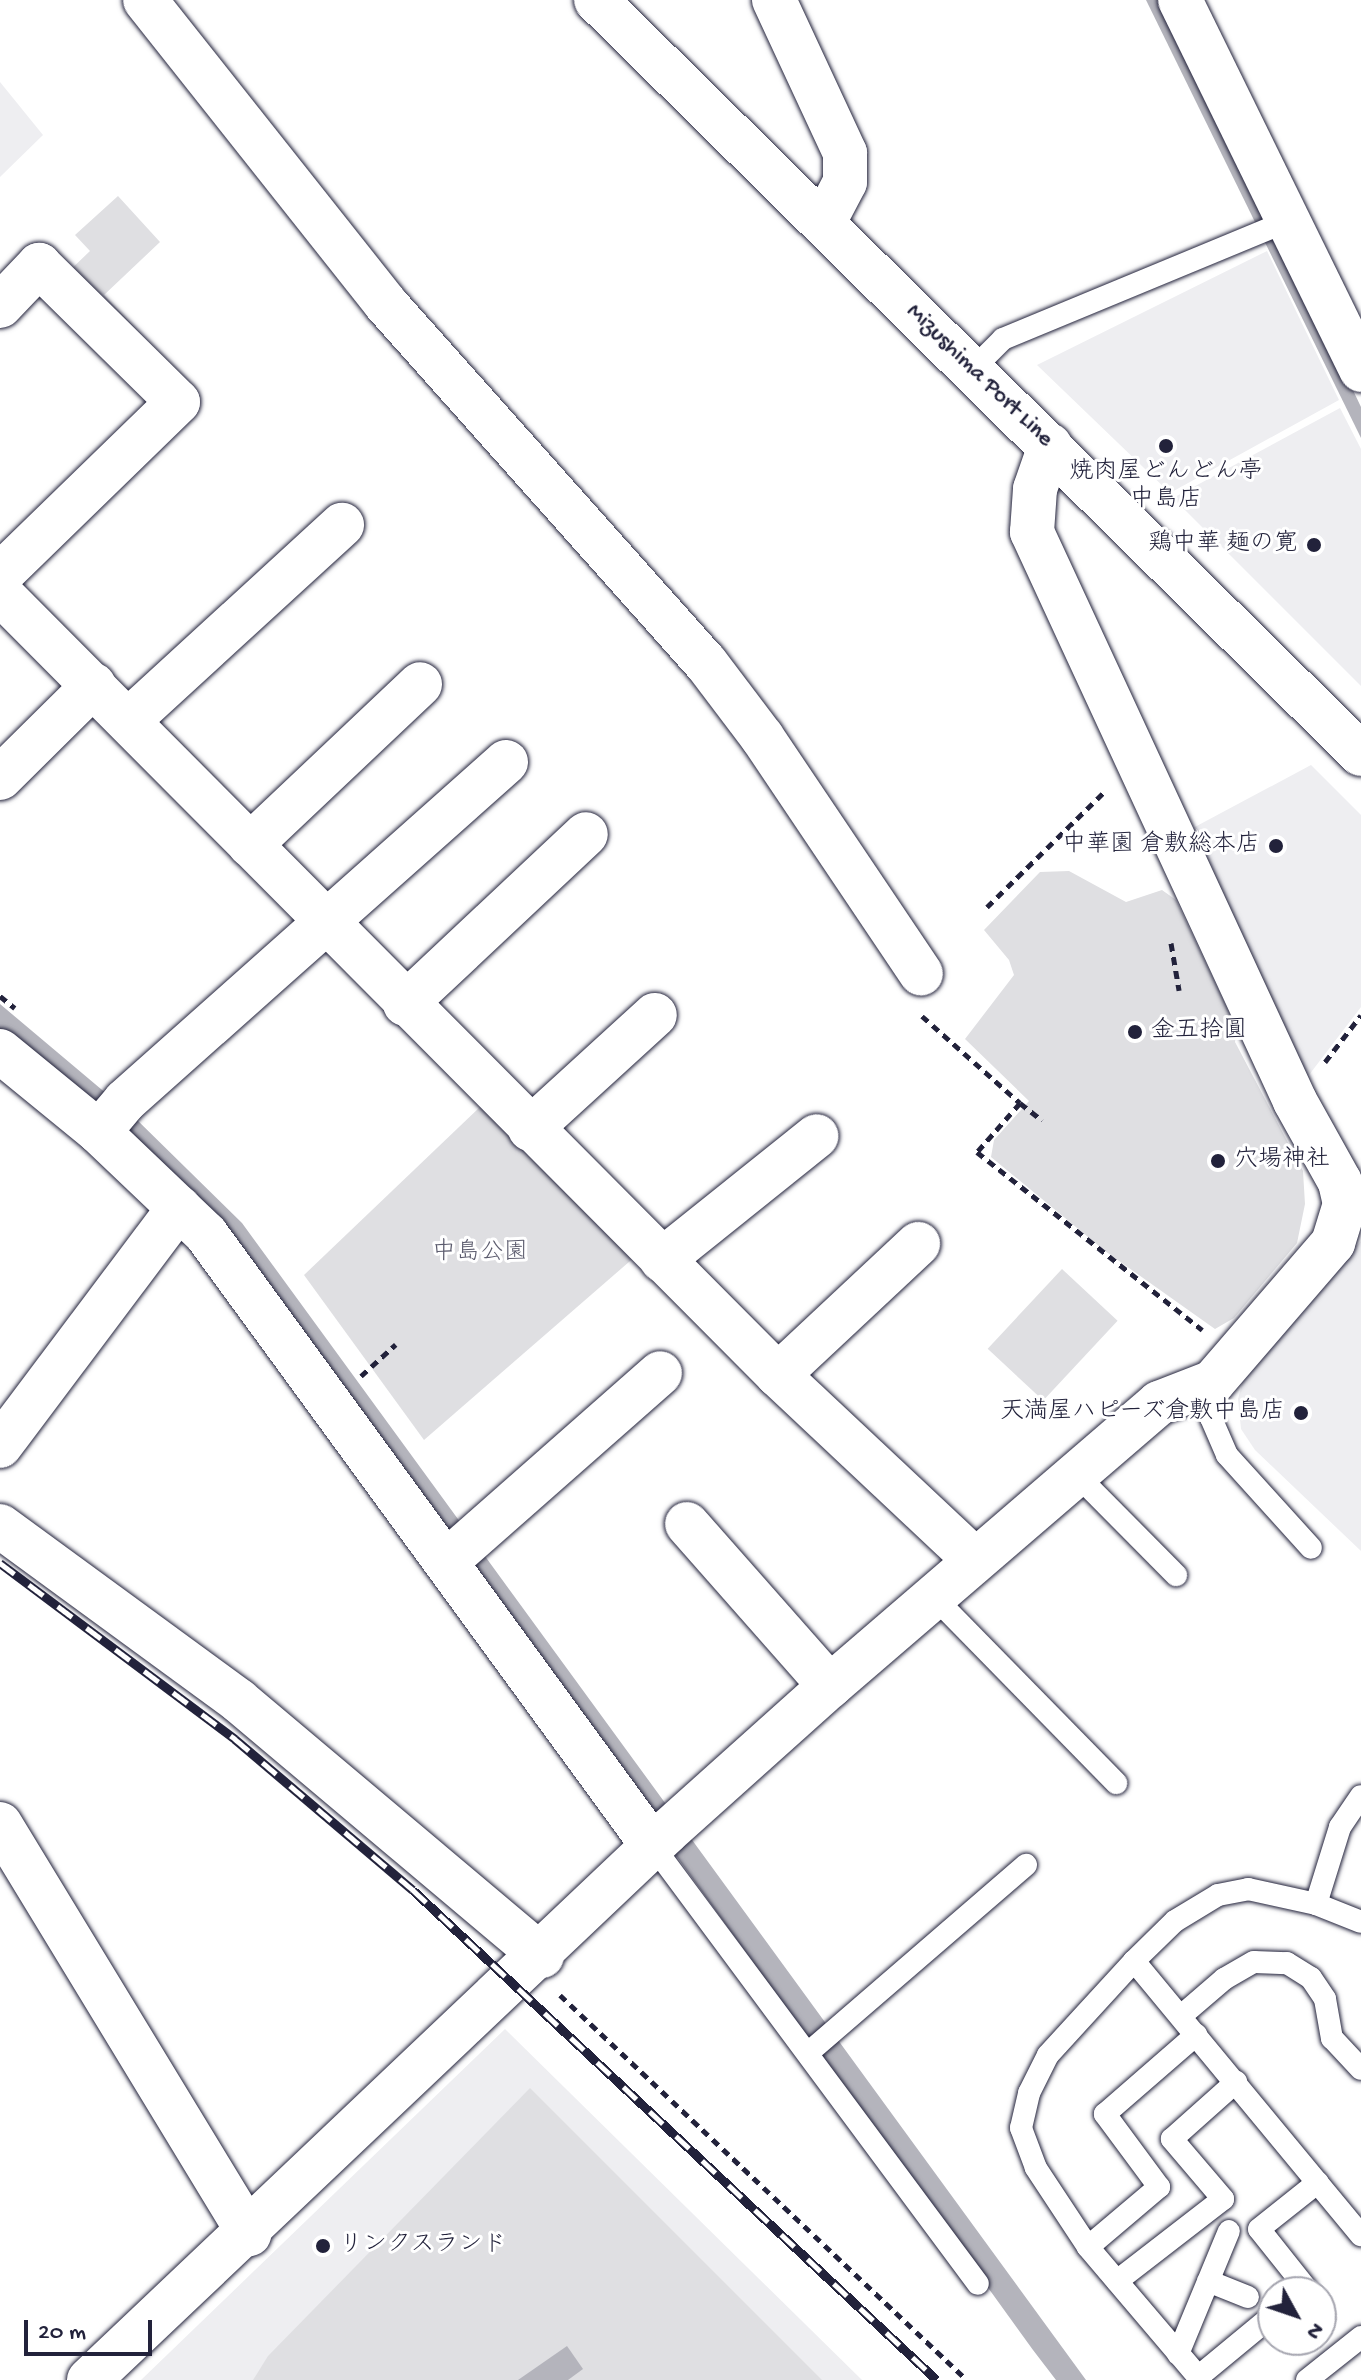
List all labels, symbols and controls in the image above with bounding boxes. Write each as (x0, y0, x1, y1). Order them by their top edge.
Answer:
street label: Mizushima Port Line (899, 298, 1059, 454)
marker: 焼肉屋どんどん亭 中島店 (1157, 437, 1175, 455)
place label: 焼肉屋どんどん亭 中島店 (1070, 459, 1262, 515)
place label: 鶏中華 麺の寛 (1148, 531, 1298, 559)
marker: 鶏中華 麺の寛 (1305, 536, 1323, 554)
place label: 中華園 倉敷総本店 (1062, 832, 1260, 860)
marker: 中華園 倉敷総本店 (1267, 837, 1285, 855)
place label: 金五拾圓 (1151, 1018, 1247, 1046)
marker: 金五拾圓 (1126, 1023, 1144, 1041)
place label: 穴場神社 (1234, 1147, 1330, 1175)
marker: 穴場神社 (1209, 1152, 1227, 1170)
park label: 中島公園 (432, 1240, 528, 1268)
place label: 天満屋ハピーズ倉敷中島店 (998, 1399, 1285, 1427)
marker: 天満屋ハピーズ倉敷中島店 (1292, 1404, 1310, 1422)
place label: リンクスランド (339, 2232, 507, 2260)
marker: リンクスランド (314, 2237, 332, 2255)
north arrow (1257, 2276, 1337, 2356)
scale bar (28, 2304, 156, 2354)
text: N (1299, 2316, 1328, 2344)
text: 20 m (38, 2319, 86, 2348)

